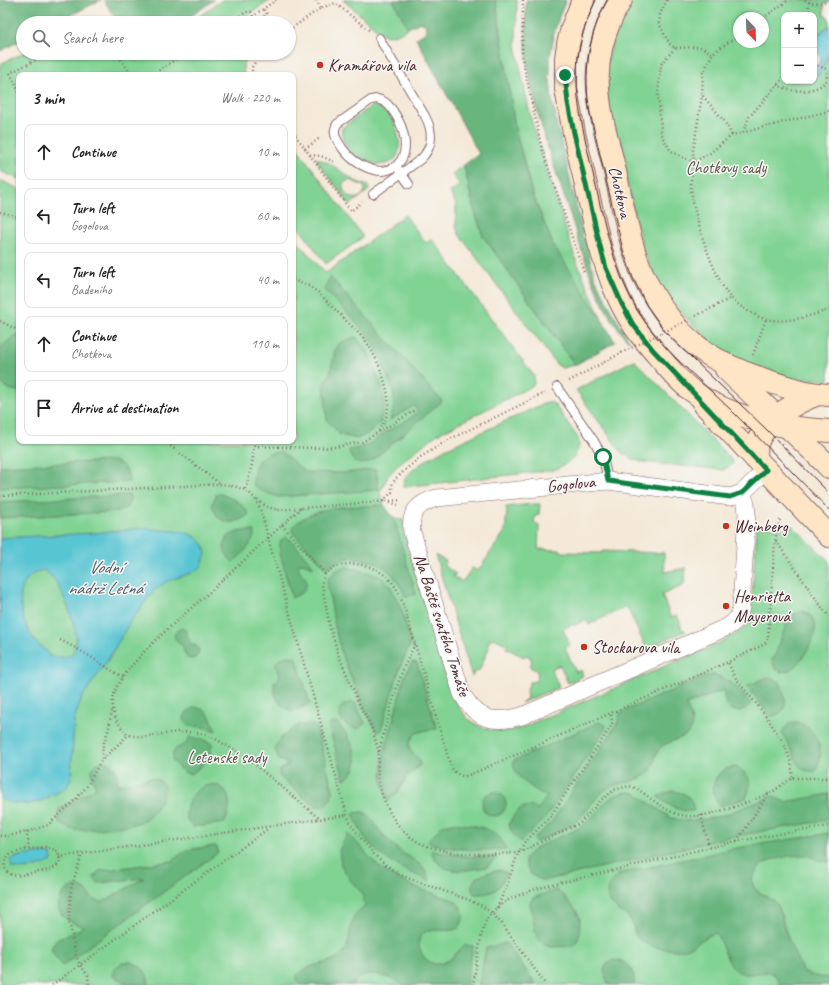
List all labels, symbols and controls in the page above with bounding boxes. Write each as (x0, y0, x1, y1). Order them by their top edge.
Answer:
north arrow (733, 12, 769, 48)
map controls (781, 12, 817, 84)
button: + (781, 12, 817, 48)
search box (16, 16, 296, 60)
icon: search (30, 27, 52, 49)
text: Search here (62, 29, 123, 48)
button: − (781, 48, 817, 84)
place label: Kramářova vila (328, 55, 417, 76)
marker: Kramářova vila (315, 60, 325, 70)
route end (556, 66, 574, 84)
text: 3 min (32, 88, 65, 109)
text: Walk · 220 m (221, 90, 280, 106)
icon: ahead (33, 141, 55, 163)
text: Continue (71, 143, 116, 162)
text: 10 m (257, 144, 279, 160)
park label: Chotkovy sady (686, 157, 767, 178)
street label: Chotkova (604, 164, 637, 222)
text: Turn left (71, 199, 114, 218)
icon: left (33, 205, 55, 227)
text: 60 m (257, 208, 279, 224)
text: Gogolova (71, 218, 108, 234)
text: Turn left (71, 263, 114, 282)
icon: left (33, 269, 55, 291)
text: 40 m (257, 272, 279, 288)
text: Badeniho (71, 282, 112, 298)
text: Continue (71, 327, 116, 346)
icon: ahead (33, 333, 55, 355)
text: 110 m (251, 336, 279, 352)
text: Chotkova (71, 346, 111, 362)
icon: arrive (33, 397, 55, 419)
text: Arrive at destination (71, 399, 178, 418)
route start (594, 448, 612, 466)
street label: Gogolova (546, 471, 598, 497)
place label: Weinberg (734, 516, 789, 537)
marker: Weinberg (721, 521, 731, 531)
street label: Na Baště svatého Tomáše (409, 551, 475, 700)
water label: Vodní nádrž Letná (68, 556, 147, 599)
place label: Henrietta Mayerová (734, 586, 792, 627)
marker: Henrietta Mayerová (721, 601, 731, 611)
place label: Stockarova vila (592, 637, 681, 658)
marker: Stockarova vila (579, 642, 589, 652)
park label: Letenské sady (188, 747, 268, 768)

